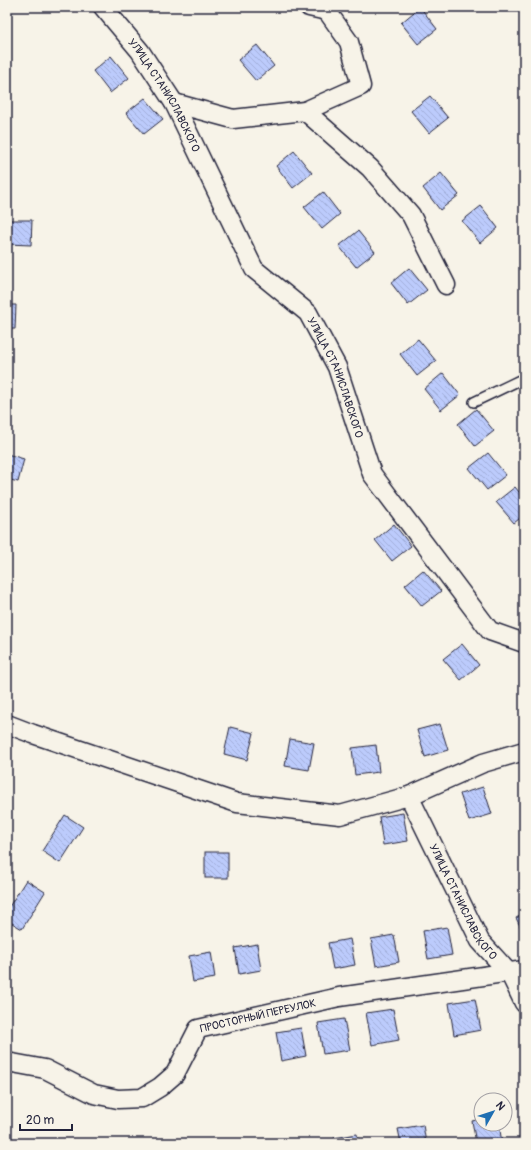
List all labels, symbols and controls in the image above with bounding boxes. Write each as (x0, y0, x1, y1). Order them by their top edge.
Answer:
street label: УЛИЦА СТАНИСЛАВСКОГО (125, 36, 203, 154)
street label: УЛИЦА СТАНИСЛАВСКОГО (304, 315, 366, 440)
street label: УЛИЦА СТАНИСЛАВСКОГО (426, 842, 500, 962)
street label: ПРОСТОРНЫЙ ПЕРЕУЛОК (199, 996, 317, 1035)
north arrow (473, 1092, 513, 1132)
text: N (493, 1099, 508, 1113)
scale bar (20, 1106, 72, 1132)
text: 20 m (26, 1113, 55, 1128)

